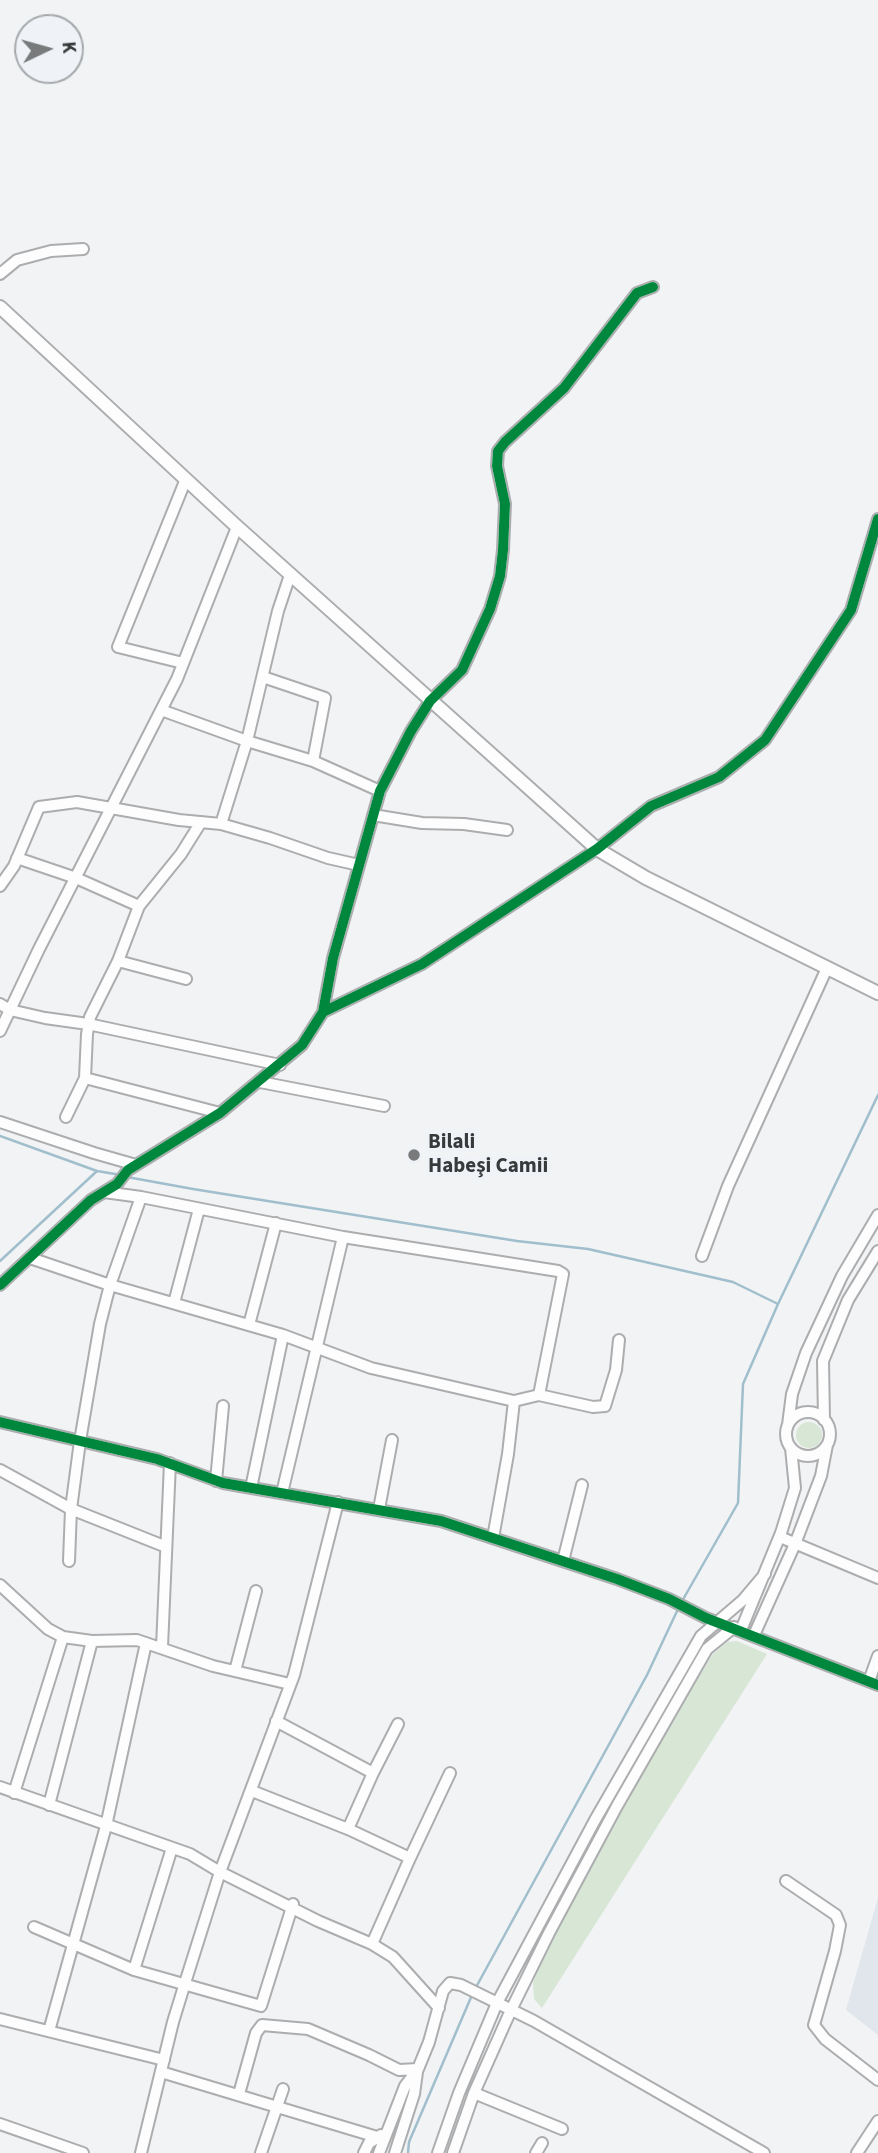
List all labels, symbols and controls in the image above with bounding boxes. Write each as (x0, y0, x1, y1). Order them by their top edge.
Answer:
north arrow (14, 14, 84, 84)
text: K (54, 40, 82, 54)
place label: Bilali Habeşi Camii (428, 1130, 548, 1180)
marker: Bilali Habeşi Camii (406, 1147, 422, 1163)

